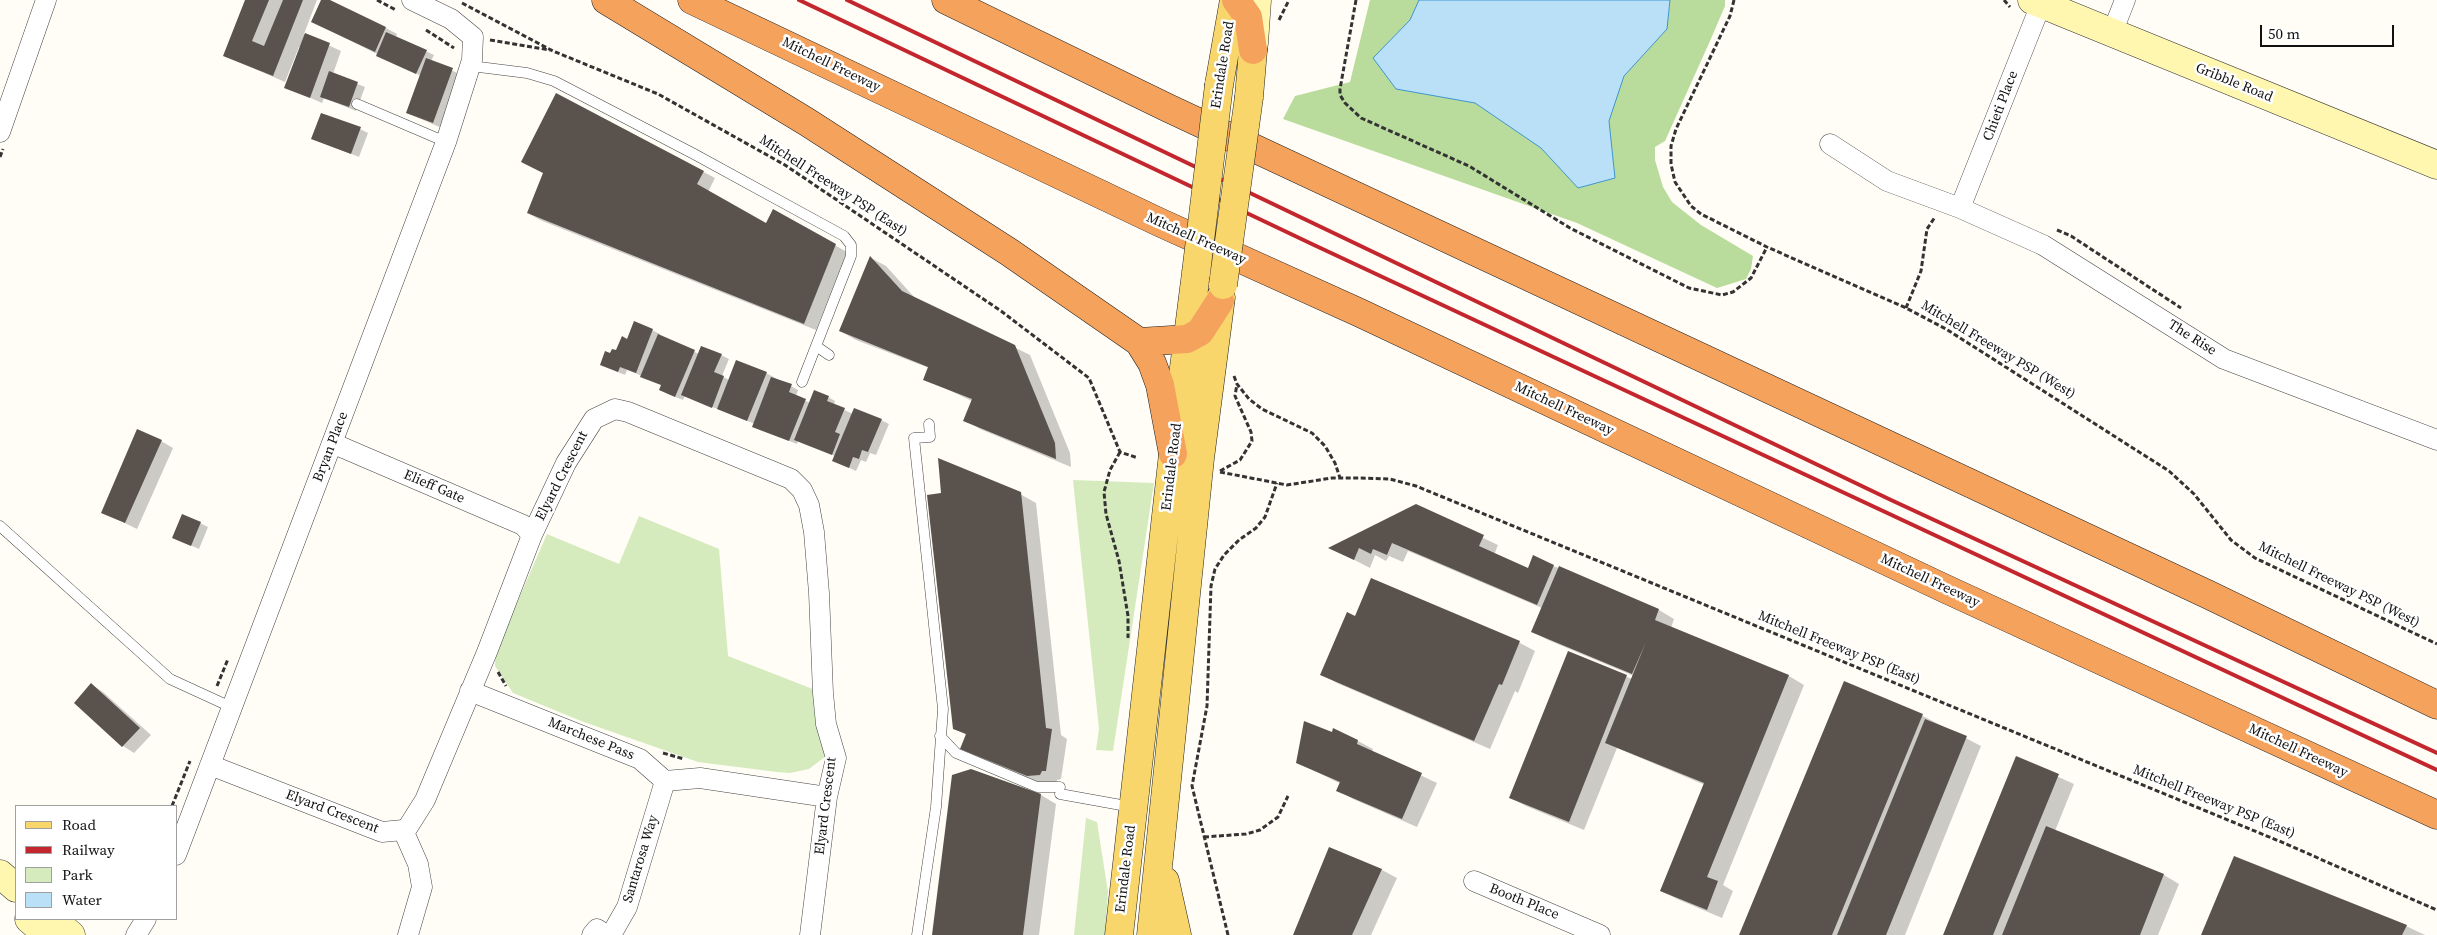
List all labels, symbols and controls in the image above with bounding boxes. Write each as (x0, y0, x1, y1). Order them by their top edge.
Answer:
scale bar (2262, 15, 2396, 47)
street label: Erindale Road (1208, 20, 1238, 110)
text: 50 m (2268, 23, 2300, 44)
street label: Mitchell Freeway (779, 34, 883, 96)
street label: Gribble Road (2193, 60, 2275, 106)
street label: Chieti Place (1980, 68, 2022, 144)
street label: Mitchell Freeway PSP (East) (756, 132, 910, 240)
street label: Mitchell Freeway (1144, 209, 1248, 269)
street label: Mitchell Freeway PSP (West) (1918, 297, 2078, 403)
street label: The Rise (2165, 317, 2219, 359)
street label: Mitchell Freeway (1512, 379, 1616, 439)
street label: Bryan Place (310, 409, 352, 485)
street label: Erindale Road (1158, 422, 1186, 512)
street label: Elyard Crescent (532, 428, 592, 524)
street label: Elieff Gate (401, 467, 467, 507)
street label: Mitchell Freeway PSP (West) (2256, 539, 2422, 631)
street label: Mitchell Freeway (1878, 551, 1982, 611)
street label: Mitchell Freeway PSP (East) (1756, 608, 1922, 688)
street label: Marchese Pass (545, 714, 637, 764)
street label: Mitchell Freeway (2246, 721, 2350, 781)
street label: Elyard Crescent (812, 756, 840, 856)
street label: Mitchell Freeway PSP (East) (2131, 762, 2297, 842)
street label: Elyard Crescent (283, 787, 381, 837)
legend (15, 805, 178, 920)
street label: Santarosa Way (620, 813, 662, 905)
text: Road (62, 814, 96, 835)
street label: Erindale Road (1112, 824, 1140, 914)
text: Railway (62, 839, 115, 860)
text: Park (62, 864, 93, 885)
street label: Booth Place (1487, 880, 1561, 924)
text: Water (62, 889, 102, 910)

